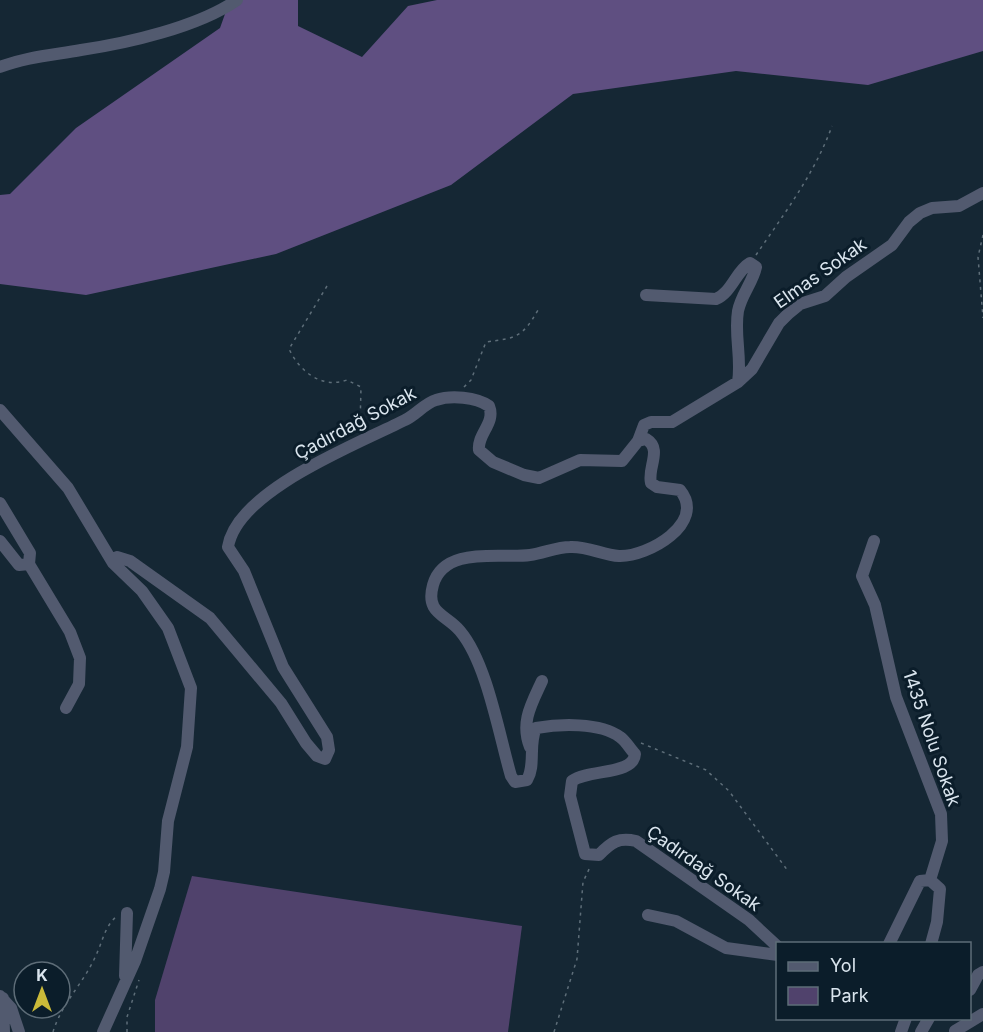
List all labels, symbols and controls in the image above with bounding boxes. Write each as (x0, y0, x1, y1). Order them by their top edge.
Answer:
street label: Elmas Sokak (770, 233, 870, 313)
street label: Çadırdağ Sokak (291, 382, 419, 464)
street label: 1435 Nolu Sokak (899, 667, 965, 809)
street label: Çadırdağ Sokak (643, 821, 765, 915)
legend (776, 942, 971, 1020)
text: Yol (830, 955, 856, 976)
north arrow (12, 960, 72, 1020)
text: K (36, 965, 48, 985)
text: Park (830, 985, 869, 1006)

